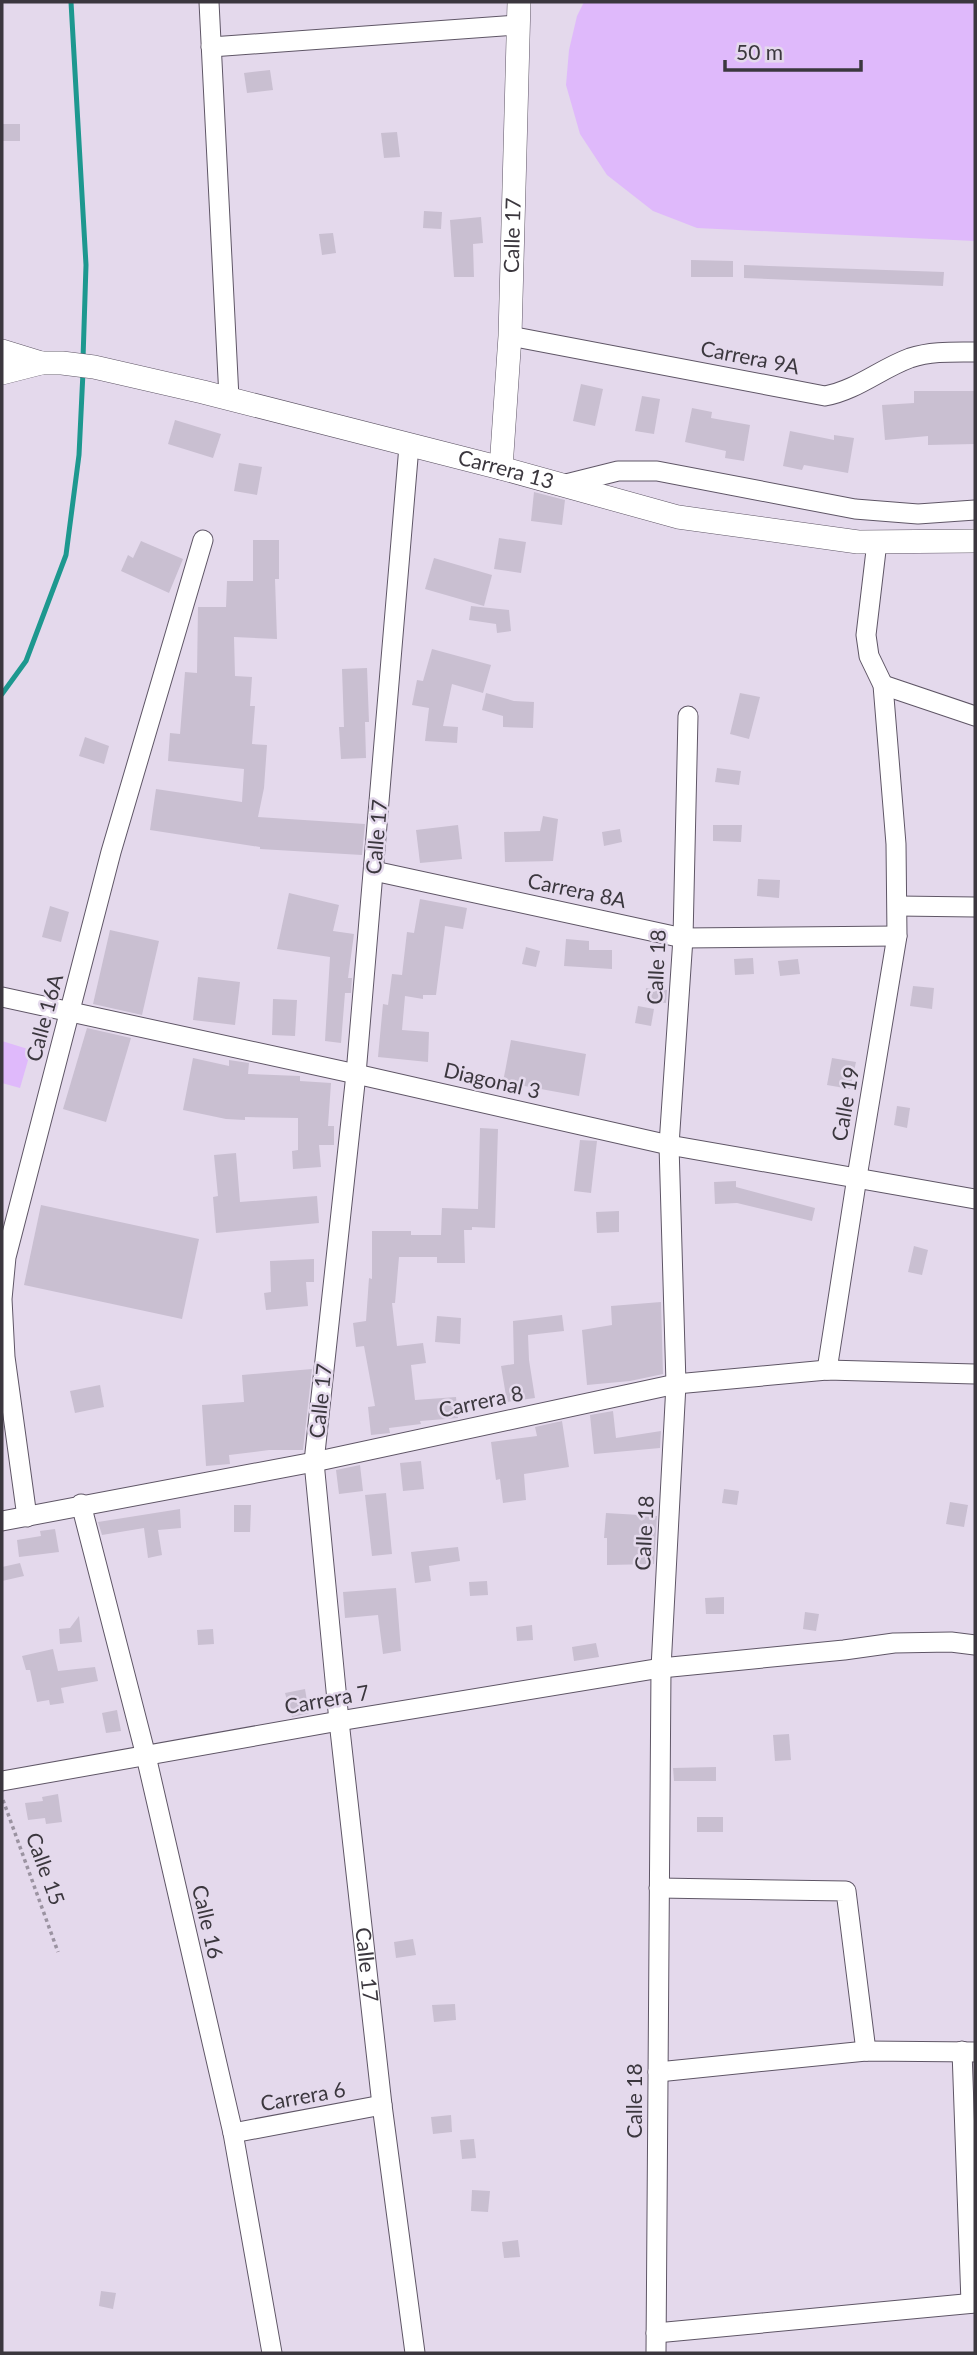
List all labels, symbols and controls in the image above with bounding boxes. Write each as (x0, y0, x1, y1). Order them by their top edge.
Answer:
scale bar (725, 28, 862, 72)
text: 50 m (736, 39, 783, 64)
street label: Calle 17 (498, 197, 525, 273)
street label: Carrera 9A (699, 335, 803, 378)
street label: Carrera 13 (456, 444, 557, 493)
street label: Calle 17 (360, 798, 391, 875)
street label: Carrera 8A (526, 867, 630, 912)
street label: Calle 18 (641, 929, 670, 1005)
street label: Calle 16A (20, 970, 67, 1064)
street label: Diagonal 3 (441, 1056, 543, 1103)
street label: Calle 19 (826, 1065, 863, 1143)
street label: Calle 17 (303, 1362, 336, 1440)
street label: Carrera 8 (436, 1379, 525, 1422)
street label: Calle 18 (629, 1495, 658, 1571)
street label: Carrera 7 (282, 1679, 371, 1718)
street label: Calle 15 (22, 1829, 71, 1908)
street label: Calle 16 (188, 1882, 229, 1961)
street label: Calle 17 (351, 1926, 384, 2003)
street label: Calle 18 (621, 2063, 646, 2139)
street label: Carrera 6 (258, 2076, 347, 2115)

